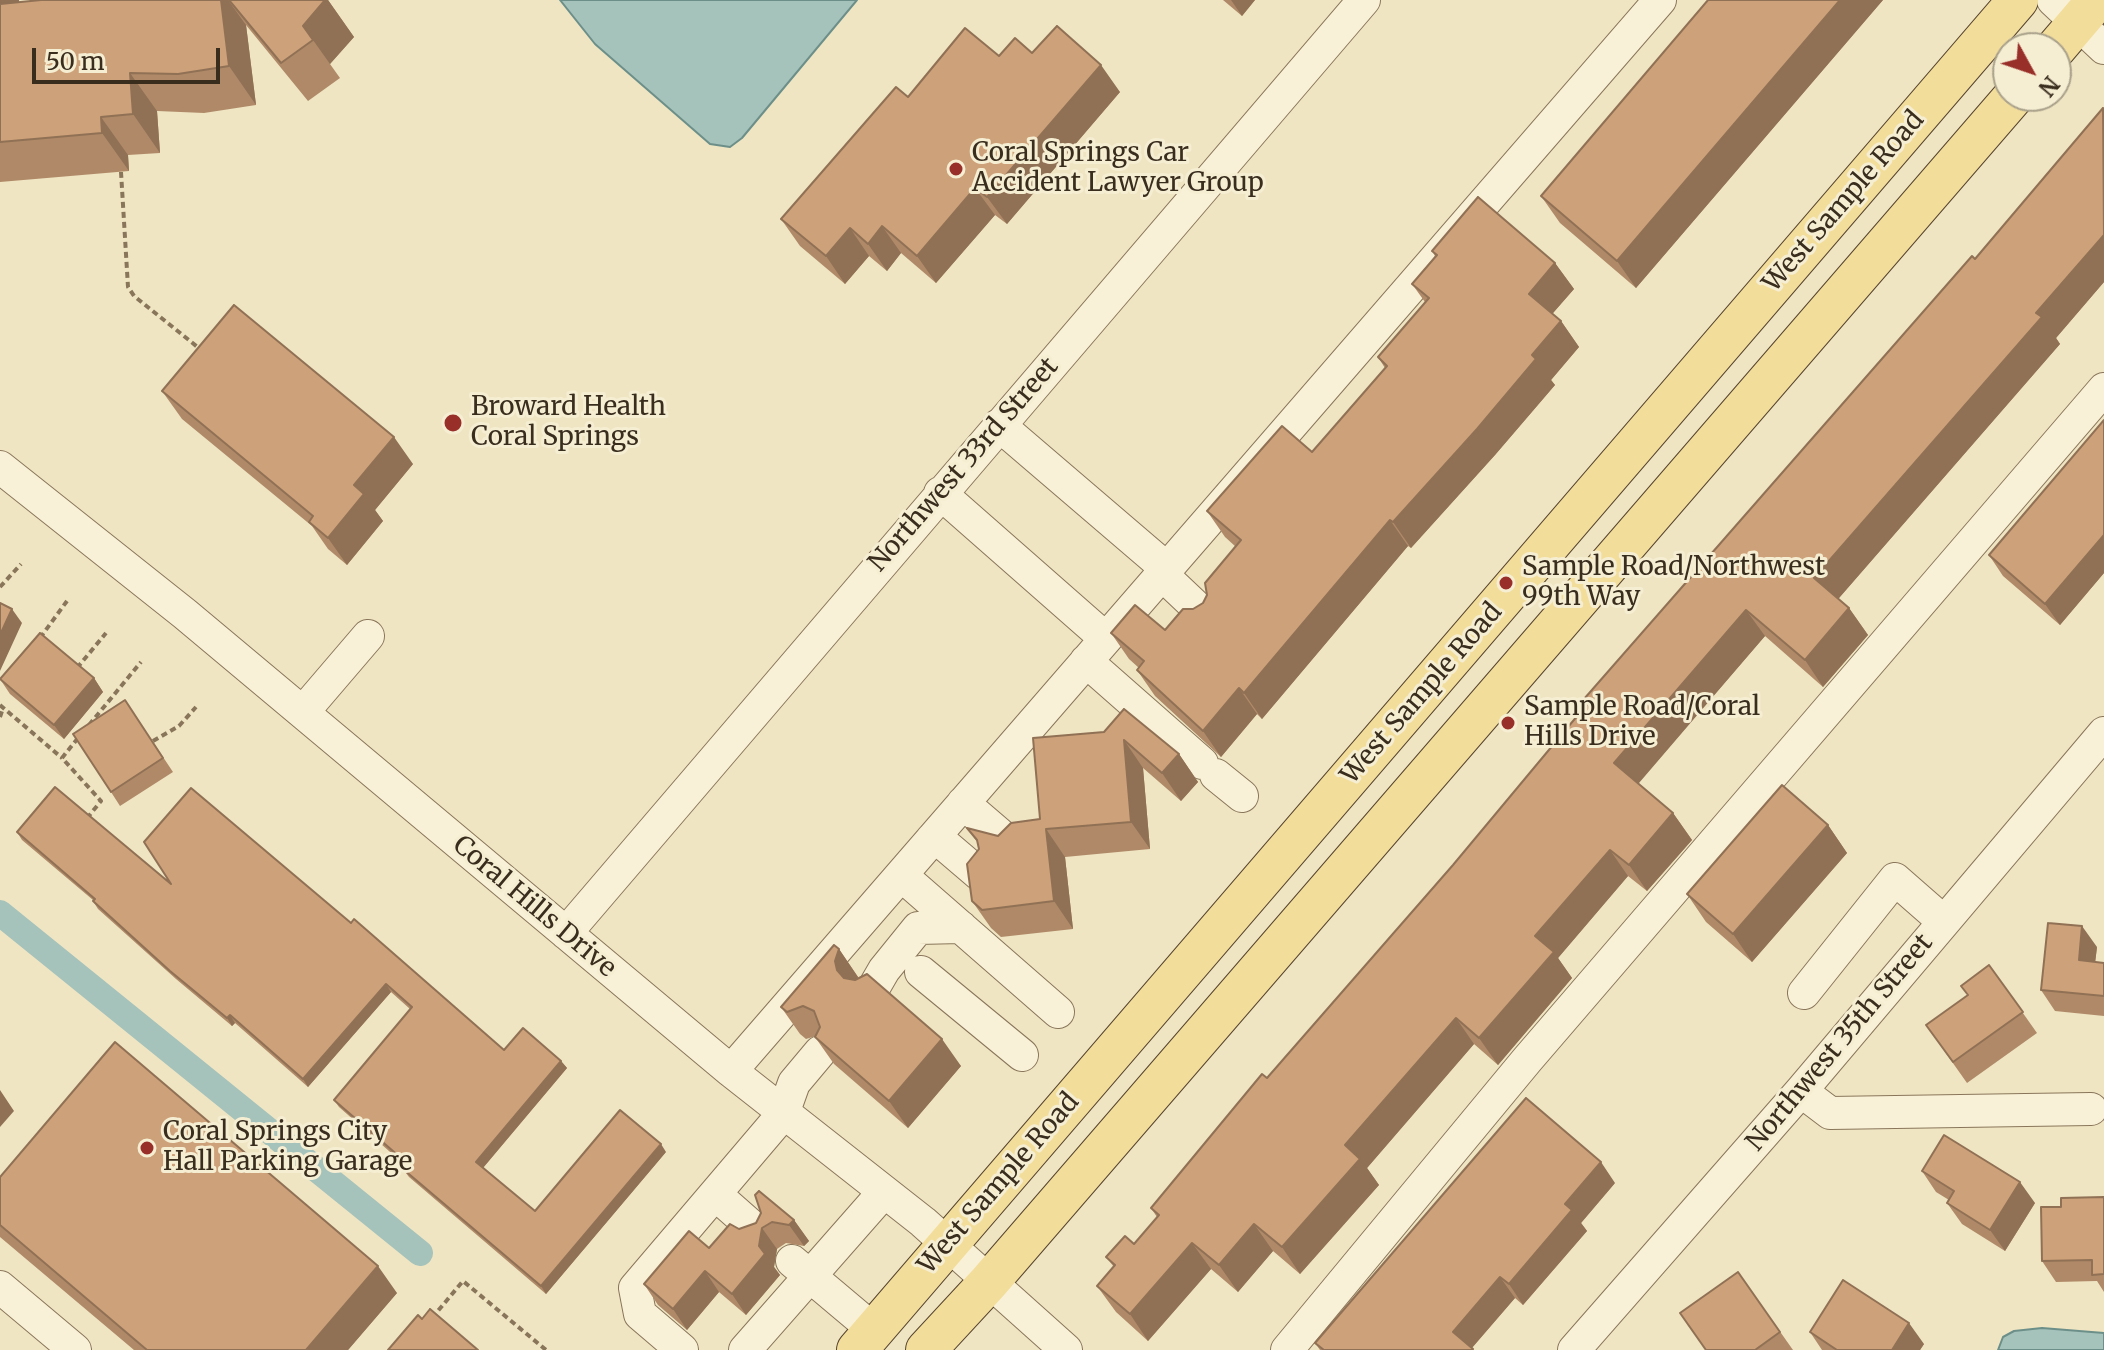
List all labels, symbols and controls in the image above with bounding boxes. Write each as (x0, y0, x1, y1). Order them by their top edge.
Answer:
scale bar (36, 32, 224, 82)
north arrow (1992, 32, 2072, 112)
text: 50 m (46, 46, 105, 77)
text: N (2033, 70, 2065, 102)
street label: West Sample Road (1757, 105, 1931, 299)
place label: Coral Springs Car Accident Lawyer Group (972, 138, 1264, 200)
marker: Coral Springs Car Accident Lawyer Group (947, 160, 965, 178)
street label: Northwest 33rd Street (863, 352, 1065, 578)
place label: Broward Health Coral Springs (471, 392, 666, 454)
marker: Broward Health Coral Springs (442, 412, 464, 434)
place label: Sample Road/Northwest 99th Way (1522, 552, 1825, 614)
marker: Sample Road/Northwest 99th Way (1497, 574, 1515, 592)
street label: West Sample Road (1335, 597, 1509, 791)
place label: Sample Road/Coral Hills Drive (1524, 692, 1760, 754)
marker: Sample Road/Coral Hills Drive (1499, 714, 1517, 732)
street label: Coral Hills Drive (446, 830, 622, 984)
street label: Northwest 35th Street (1740, 928, 1940, 1158)
street label: West Sample Road (912, 1087, 1086, 1281)
place label: Coral Springs City Hall Parking Garage (163, 1117, 412, 1178)
marker: Coral Springs City Hall Parking Garage (138, 1139, 156, 1157)

